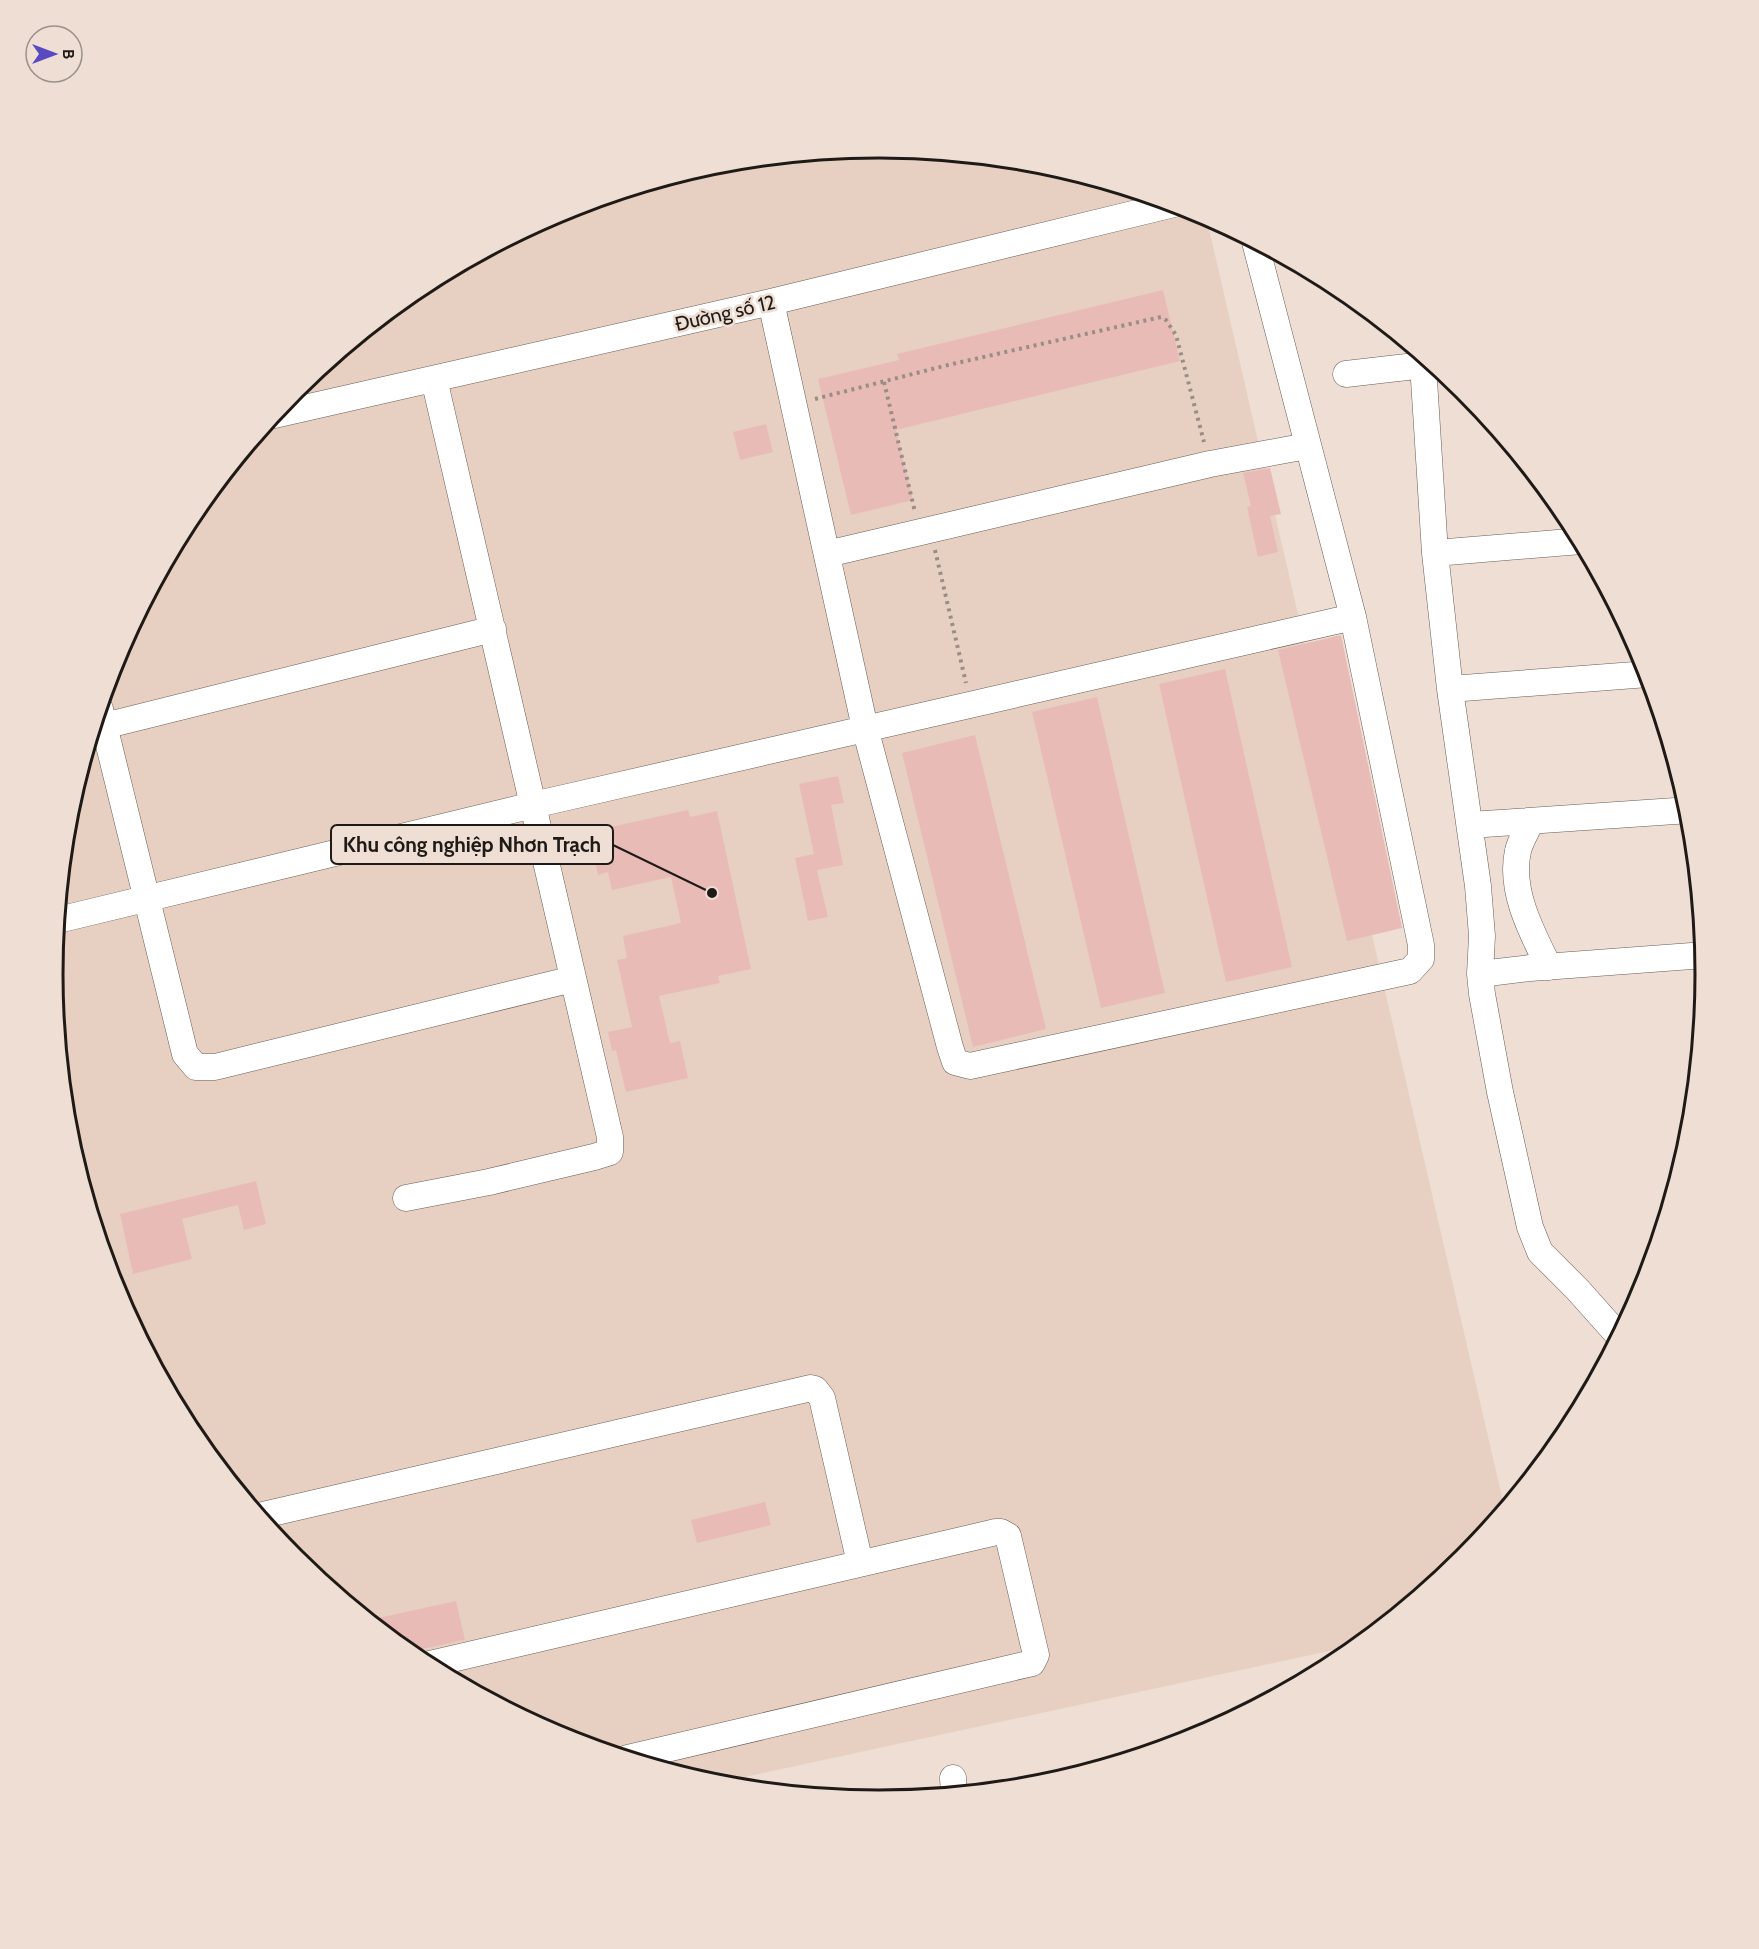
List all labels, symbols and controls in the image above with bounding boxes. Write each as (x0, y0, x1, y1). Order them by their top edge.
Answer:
north arrow (24, 24, 84, 84)
text: B (59, 49, 78, 59)
street label: Đường số 12 (672, 290, 778, 336)
callout: Khu công nghiệp Nhơn Trạch (331, 825, 613, 864)
text: Khu công nghiệp Nhơn Trạch (343, 832, 601, 857)

